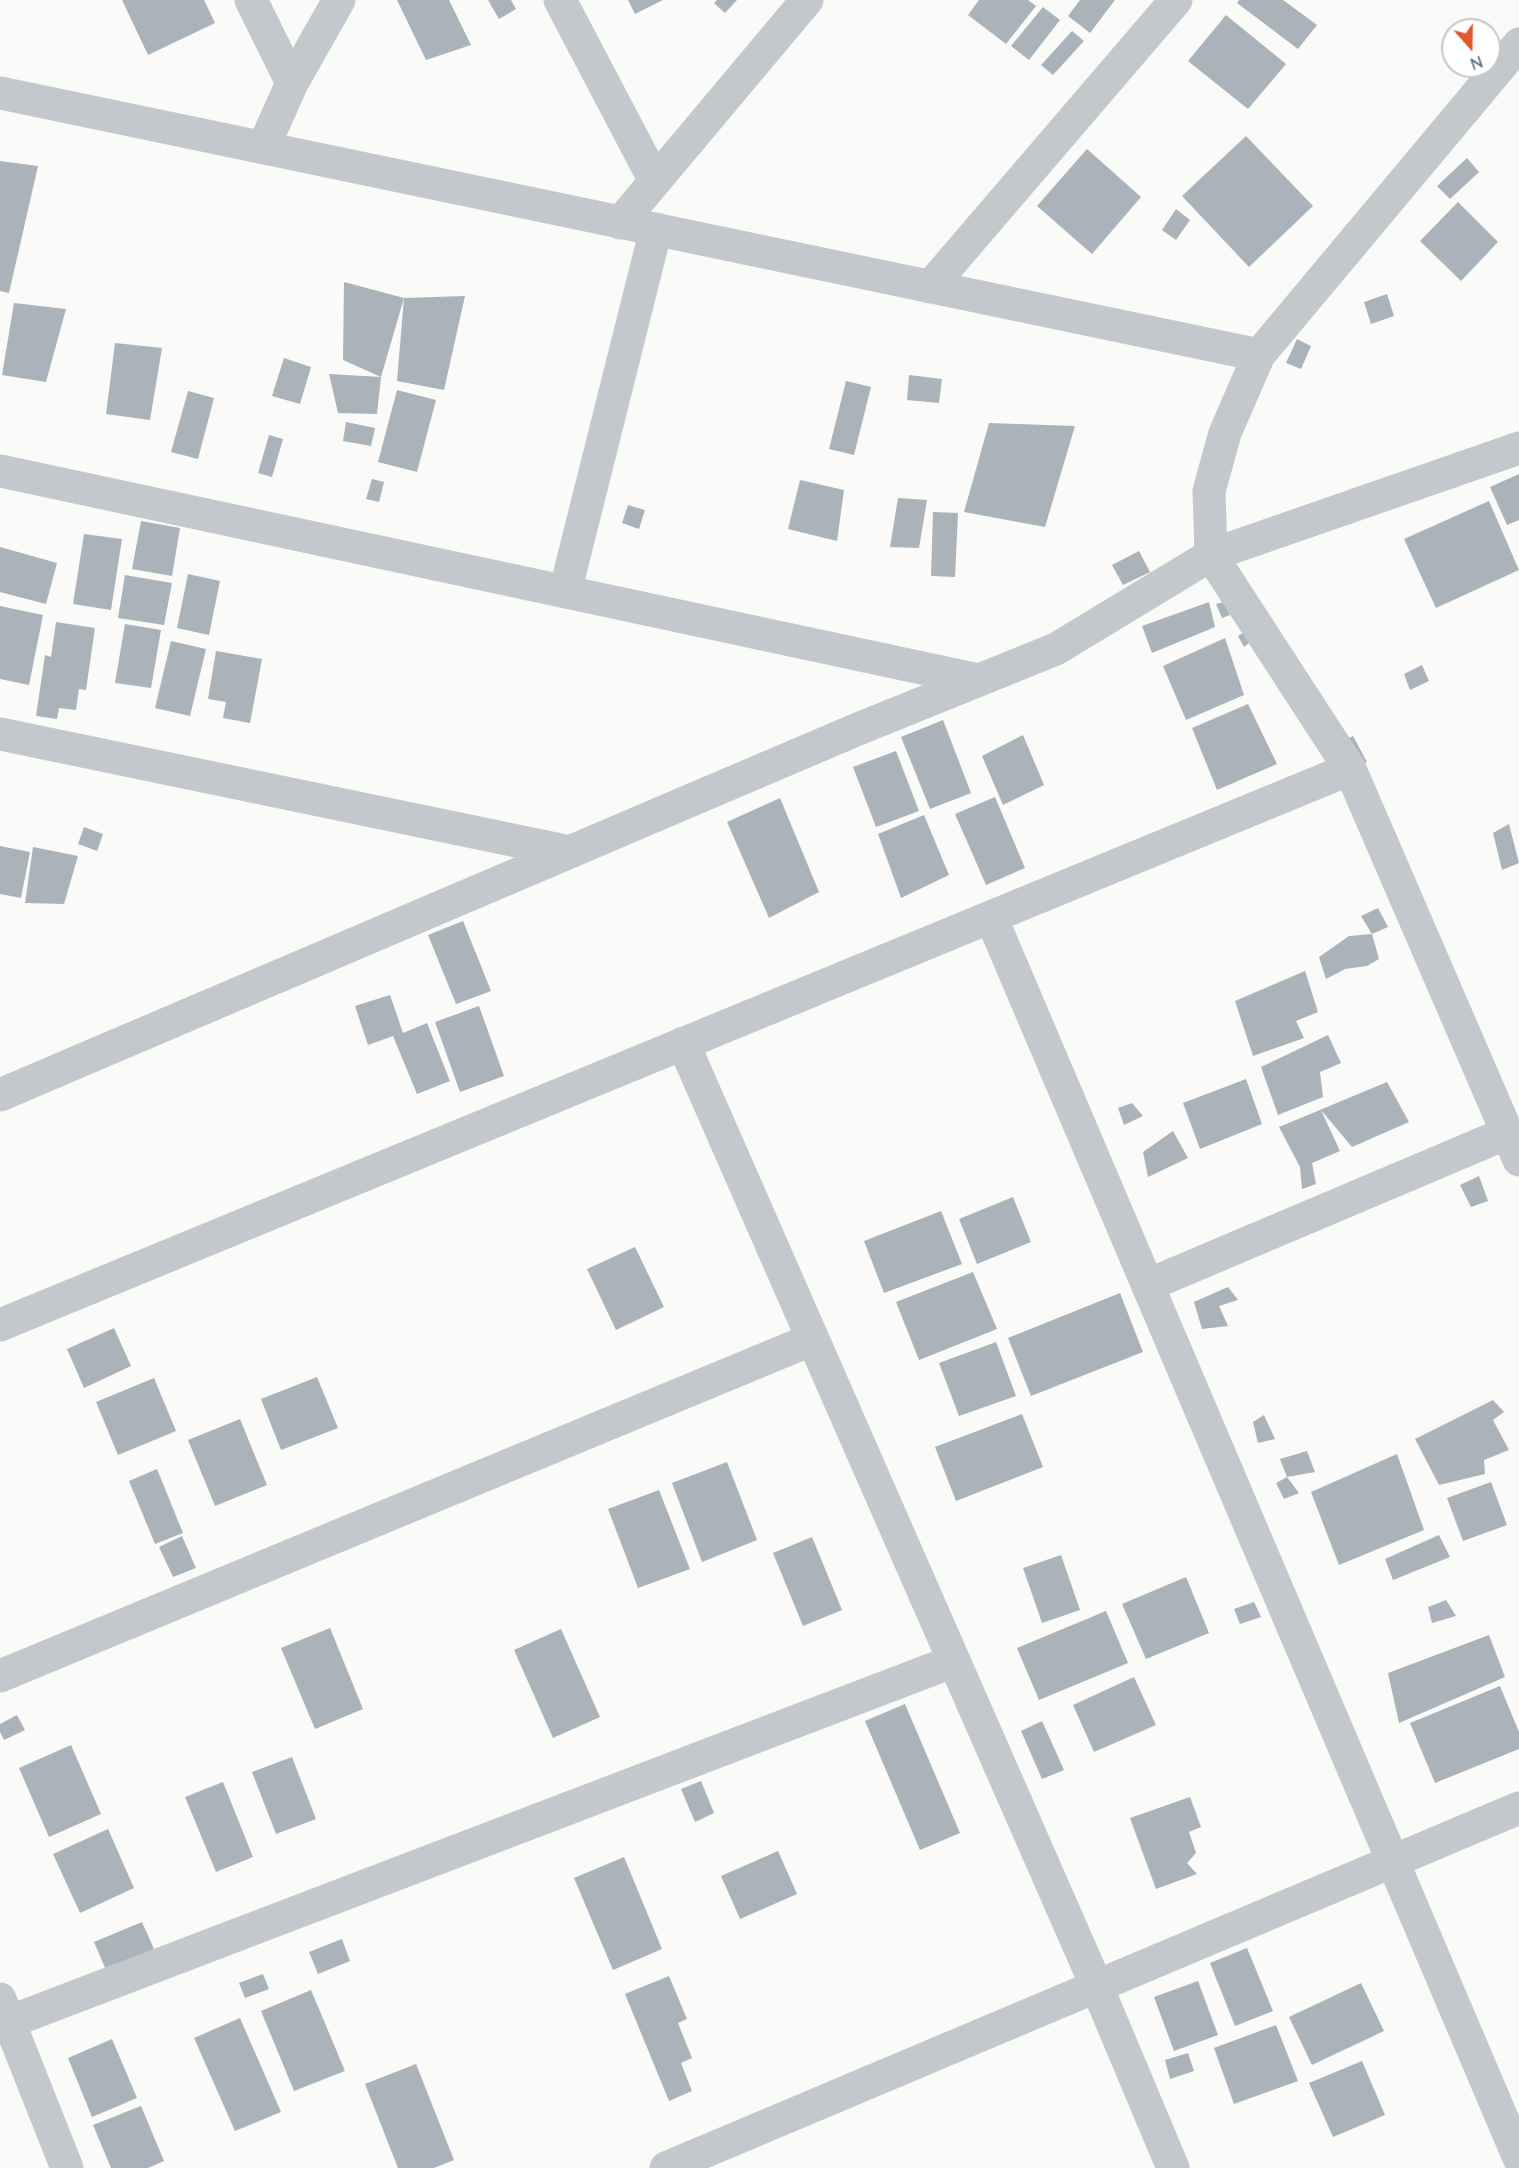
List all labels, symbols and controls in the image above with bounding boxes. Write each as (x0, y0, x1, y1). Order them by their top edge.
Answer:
north arrow (1441, 18, 1501, 78)
text: N (1468, 52, 1485, 74)

